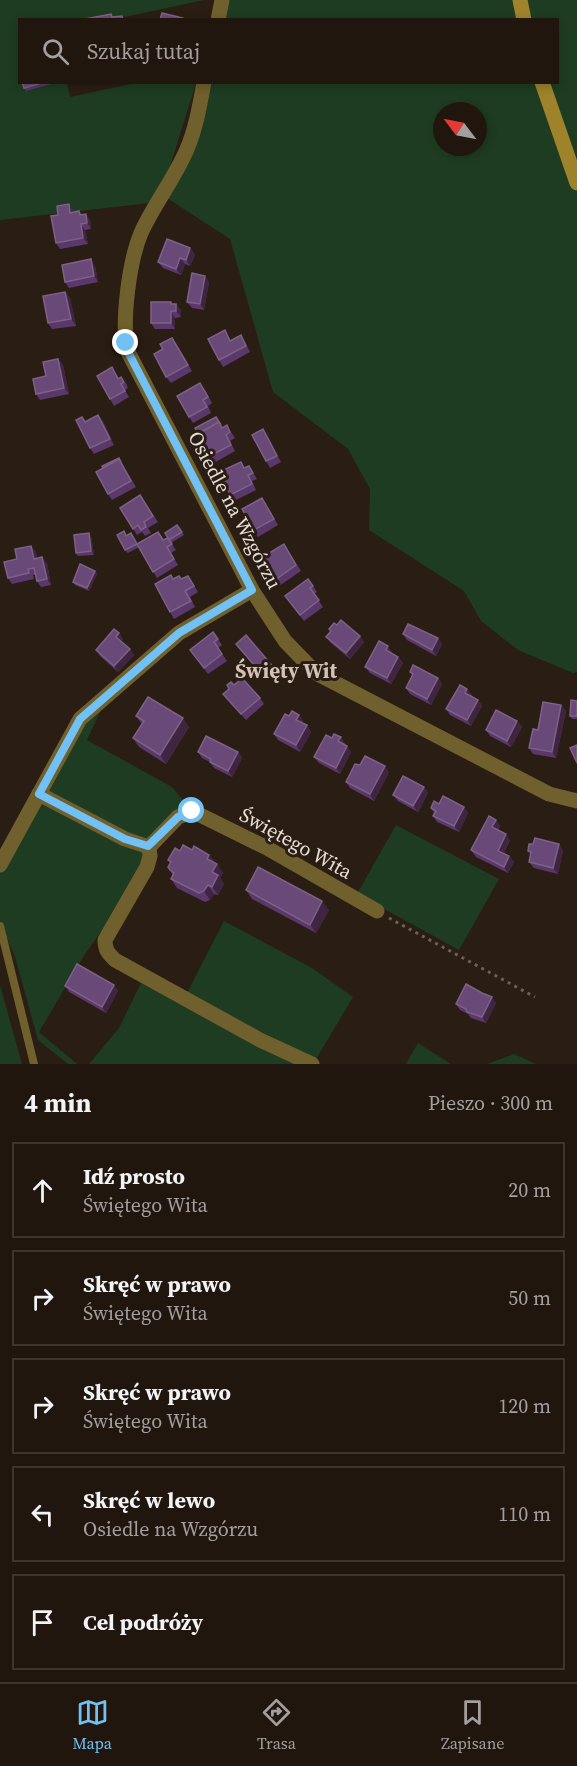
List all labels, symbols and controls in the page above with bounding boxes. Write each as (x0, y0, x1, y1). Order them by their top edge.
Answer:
search box (18, 18, 559, 84)
icon: search (39, 35, 72, 68)
text: Szukaj tutaj (87, 36, 200, 66)
north arrow (433, 102, 487, 156)
route end (112, 329, 138, 355)
street label: Osiedle na Wzgórzu (182, 426, 288, 594)
district label: Święty Wit (235, 656, 337, 685)
route start (178, 797, 204, 823)
street label: Świętego Wita (235, 801, 358, 886)
text: 4 min (24, 1085, 91, 1121)
text: Pieszo · 300 m (428, 1089, 553, 1117)
text: Idź prosto (83, 1161, 185, 1191)
icon: ahead (26, 1174, 59, 1207)
text: 20 m (508, 1176, 551, 1204)
text: Świętego Wita (83, 1191, 208, 1219)
text: Skręć w prawo (83, 1269, 231, 1299)
icon: right (26, 1282, 59, 1315)
text: 50 m (508, 1284, 551, 1312)
text: Świętego Wita (83, 1299, 208, 1327)
text: Skręć w prawo (83, 1377, 231, 1407)
icon: right (26, 1390, 59, 1423)
text: 120 m (498, 1392, 551, 1420)
text: Świętego Wita (83, 1407, 208, 1435)
text: Skręć w lewo (83, 1485, 215, 1515)
icon: left (26, 1498, 59, 1531)
text: 110 m (498, 1500, 551, 1528)
text: Osiedle na Wzgórzu (83, 1515, 258, 1543)
icon: arrive (26, 1606, 59, 1639)
text: Cel podróży (83, 1607, 203, 1637)
tab: Mapa (72, 1696, 112, 1754)
tab: Trasa (257, 1696, 296, 1754)
tab: Zapisane (441, 1696, 505, 1754)

